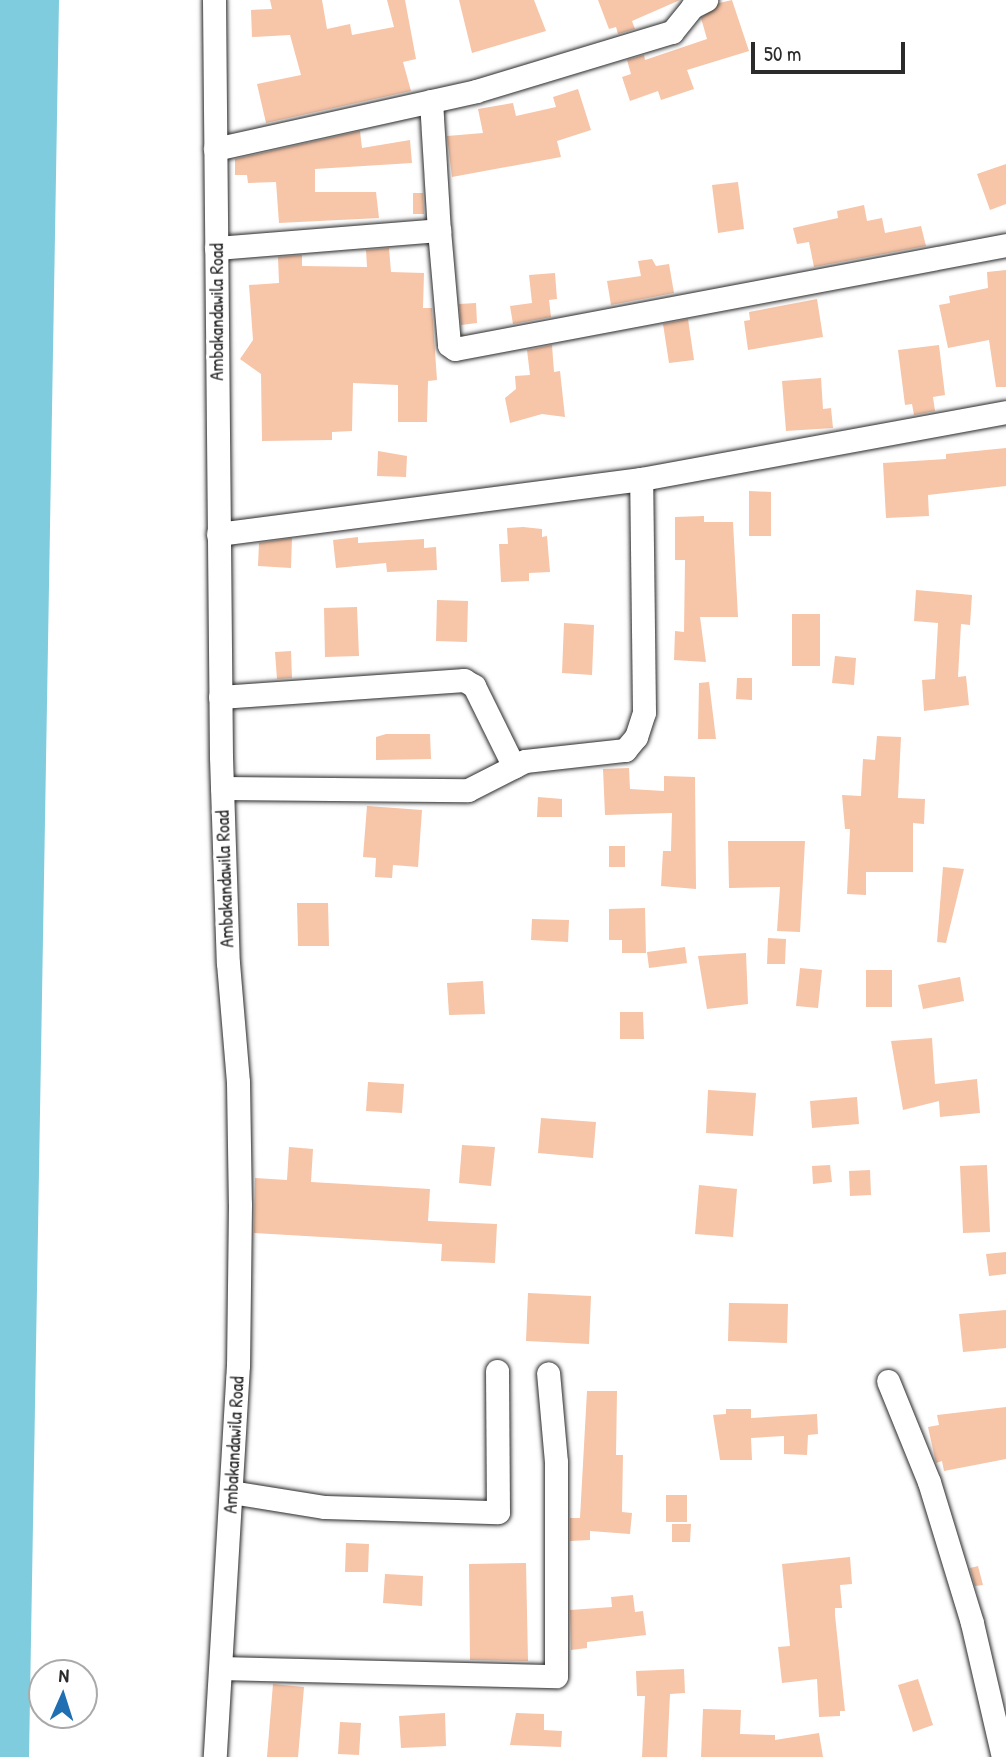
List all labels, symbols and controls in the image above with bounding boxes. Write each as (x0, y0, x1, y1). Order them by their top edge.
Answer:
scale bar (754, 28, 908, 72)
text: 50 m (764, 39, 801, 68)
street label: Ambakandawila Road (206, 243, 228, 381)
street label: Ambakandawila Road (211, 810, 239, 948)
street label: Ambakandawila Road (219, 1376, 249, 1514)
north arrow (28, 1659, 98, 1729)
text: N (58, 1662, 70, 1688)

